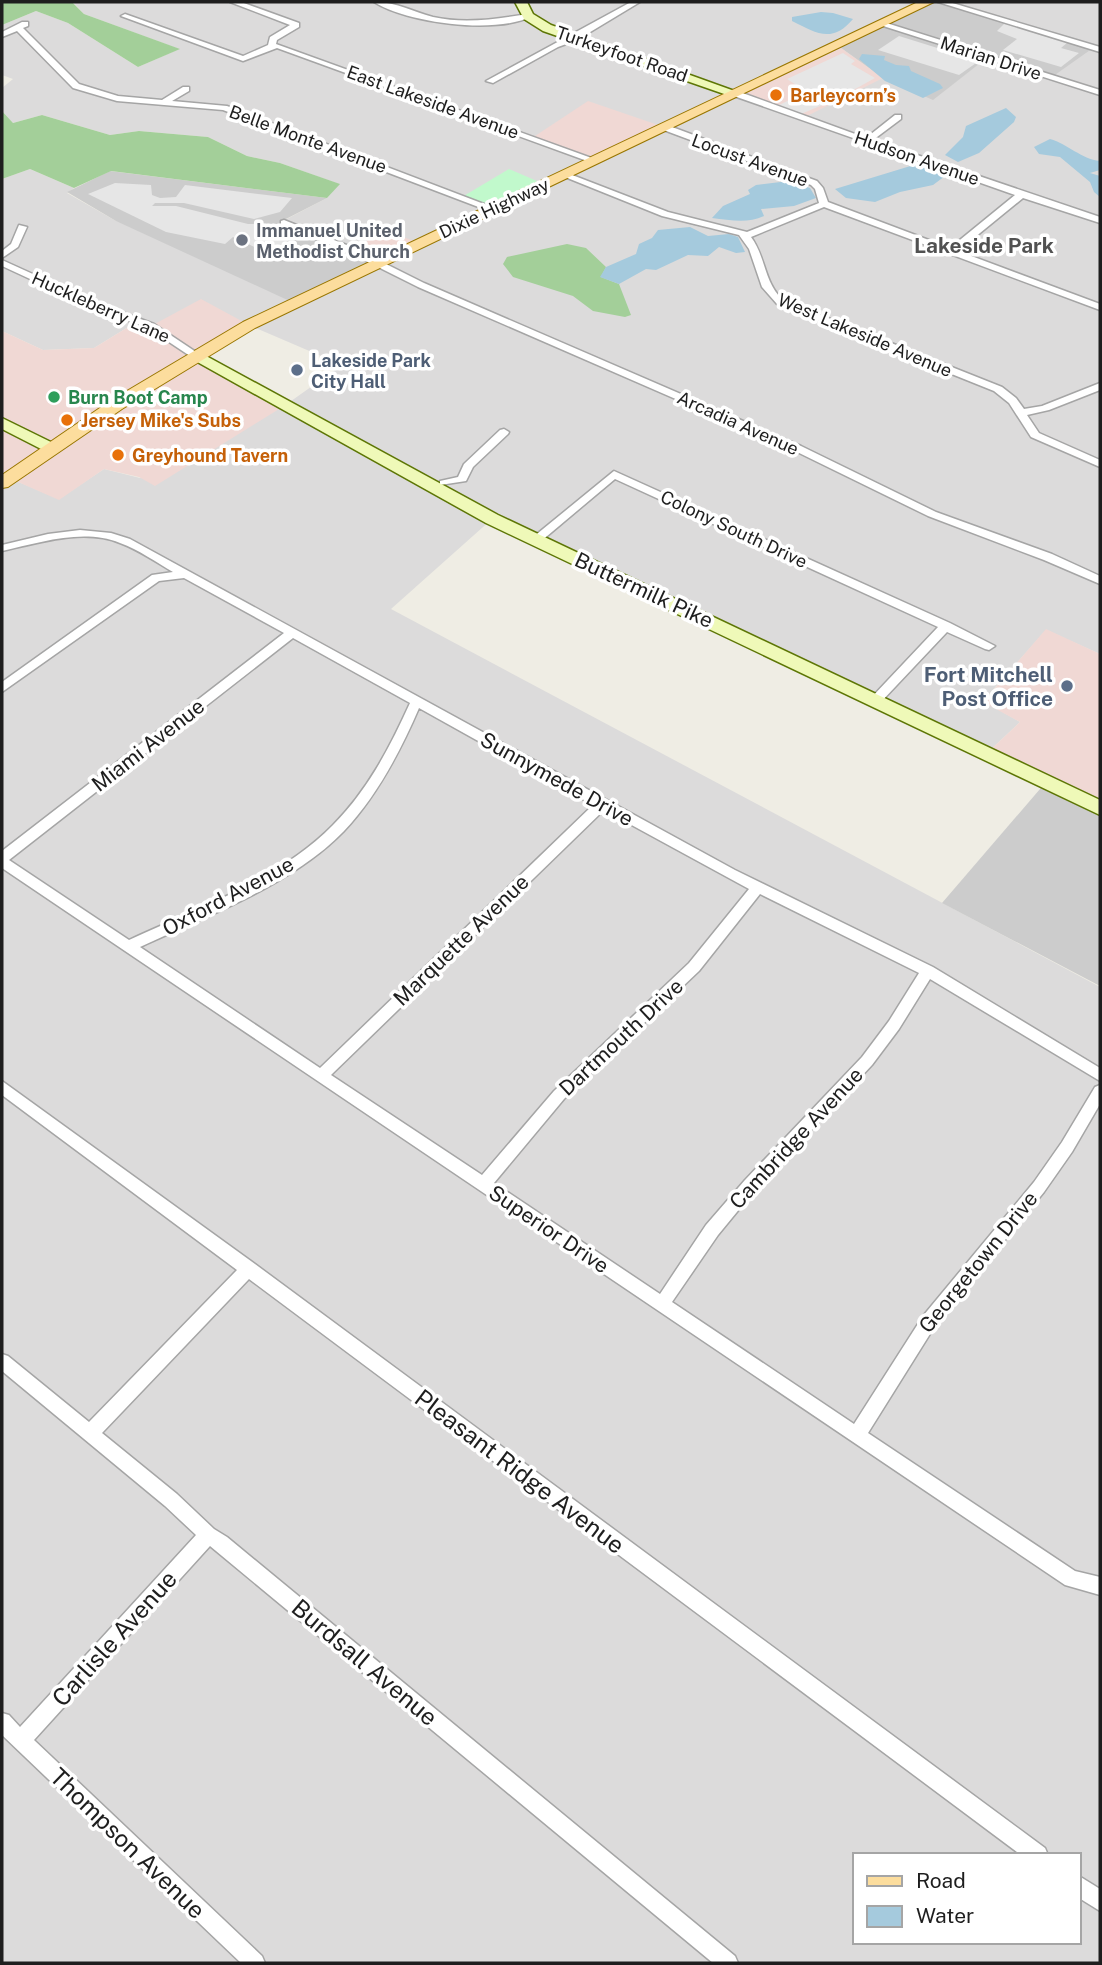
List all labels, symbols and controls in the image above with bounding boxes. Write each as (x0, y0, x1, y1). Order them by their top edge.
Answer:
street label: Turkeyfoot Road (553, 22, 691, 86)
street label: Marian Drive (938, 32, 1044, 84)
street label: East Lakeside Avenue (344, 61, 522, 143)
place label: Barleycorn’s (790, 85, 896, 106)
marker: Barleycorn’s (768, 87, 784, 103)
street label: Belle Monte Avenue (226, 101, 390, 177)
street label: Hudson Avenue (852, 127, 982, 189)
street label: Locust Avenue (689, 129, 811, 191)
street label: Dixie Highway (436, 173, 553, 243)
place label: Immanuel United Methodist Church (256, 220, 410, 262)
marker: Immanuel United Methodist Church (234, 232, 250, 248)
district label: Lakeside Park (914, 233, 1054, 258)
street label: Huckleberry Lane (29, 267, 173, 347)
street label: West Lakeside Avenue (775, 289, 955, 381)
place label: Lakeside Park City Hall (311, 350, 431, 392)
marker: Lakeside Park City Hall (289, 362, 305, 378)
place label: Burn Boot Camp (68, 387, 208, 408)
street label: Arcadia Avenue (674, 387, 802, 459)
marker: Burn Boot Camp (46, 389, 62, 405)
place label: Jersey Mike's Subs (81, 410, 241, 431)
marker: Jersey Mike's Subs (59, 412, 75, 428)
place label: Greyhound Tavern (132, 445, 288, 466)
marker: Greyhound Tavern (110, 447, 126, 463)
street label: Colony South Drive (657, 486, 811, 572)
street label: Buttermilk Pike (571, 547, 717, 633)
place label: Fort Mitchell Post Office (924, 662, 1053, 711)
marker: Fort Mitchell Post Office (1059, 678, 1075, 694)
street label: Miami Avenue (87, 693, 209, 797)
street label: Sunnymede Drive (476, 727, 638, 831)
street label: Oxford Avenue (158, 851, 298, 941)
street label: Marquette Avenue (388, 869, 534, 1011)
street label: Dartmouth Drive (554, 973, 688, 1101)
street label: Cambridge Avenue (724, 1062, 868, 1214)
street label: Superior Drive (484, 1180, 614, 1278)
street label: Georgetown Drive (913, 1186, 1043, 1338)
street label: Pleasant Ridge Avenue (410, 1383, 630, 1559)
street label: Carlisle Avenue (46, 1564, 182, 1712)
street label: Burdsall Avenue (286, 1593, 444, 1731)
street label: Thompson Avenue (45, 1762, 211, 1924)
legend (853, 1853, 1081, 1944)
text: Road (916, 1868, 966, 1893)
text: Water (916, 1903, 974, 1928)

